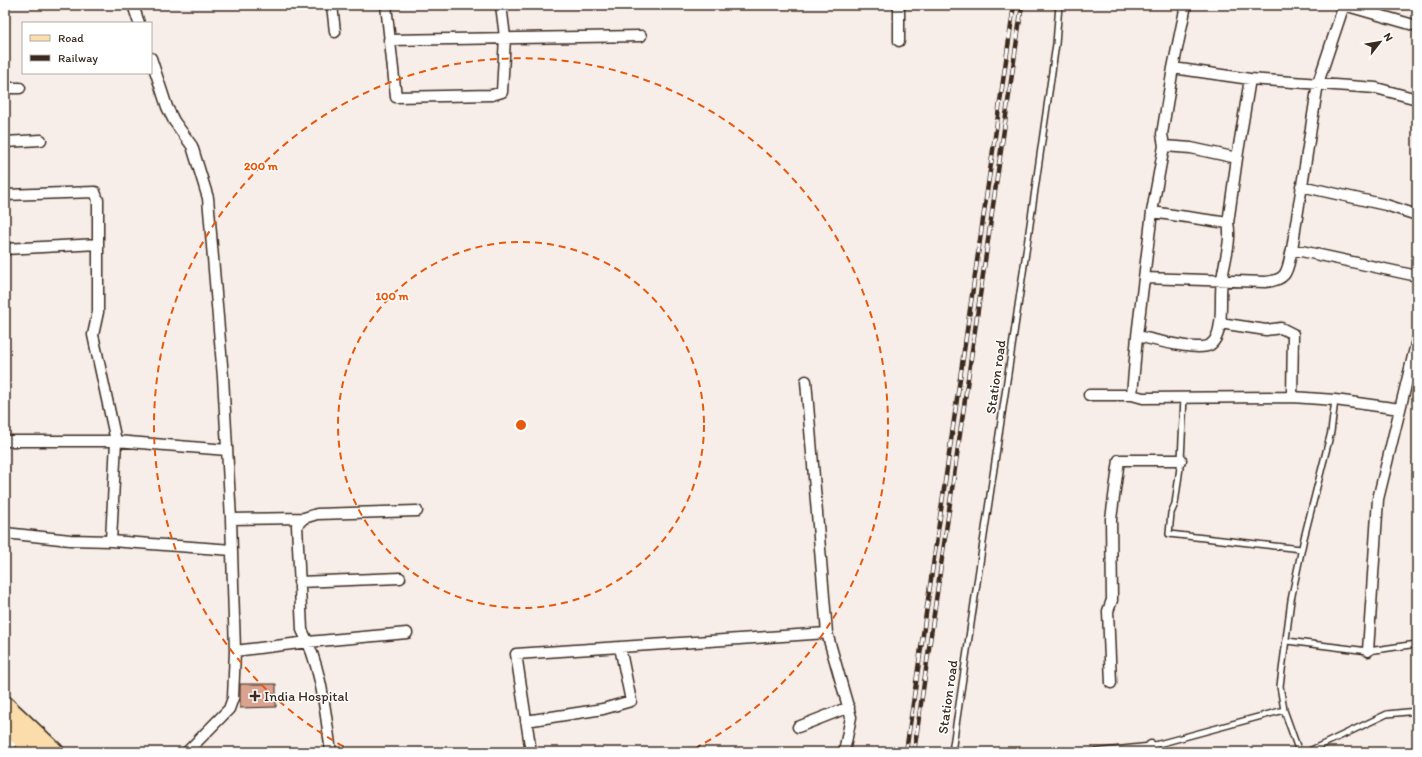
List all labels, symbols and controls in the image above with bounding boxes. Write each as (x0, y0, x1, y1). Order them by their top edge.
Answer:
legend (22, 22, 152, 74)
north arrow (1360, 22, 1400, 62)
text: Road (58, 31, 84, 45)
text: N (1381, 31, 1396, 44)
text: Railway (58, 51, 98, 65)
text: 200 m (244, 159, 279, 173)
text: 100 m (375, 289, 409, 303)
street label: Station road (982, 338, 1010, 415)
centre of rings (514, 418, 528, 432)
street label: Station road (934, 658, 962, 735)
place label: India Hospital (264, 688, 348, 705)
marker: India Hospital (249, 690, 261, 702)

